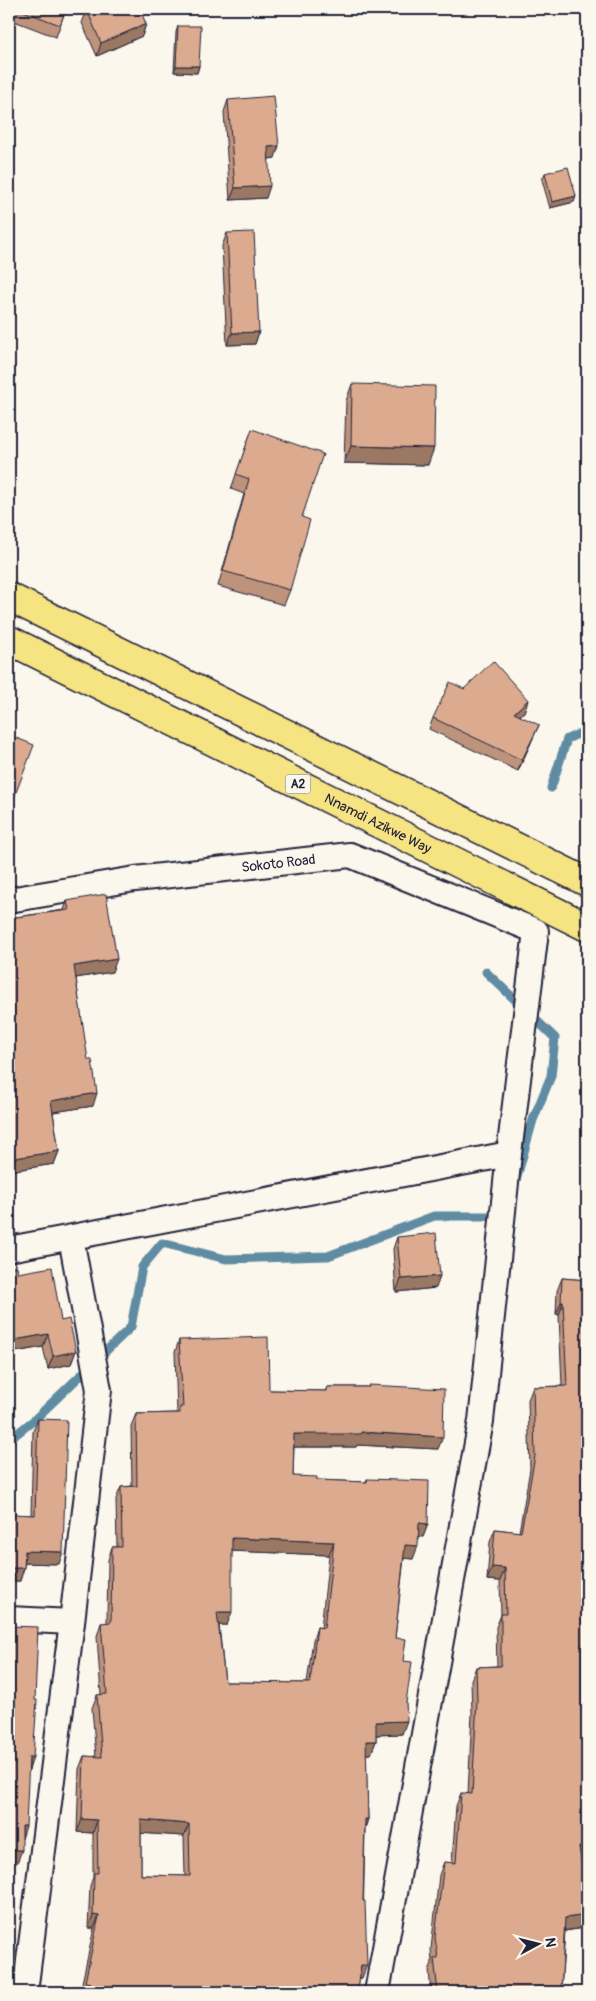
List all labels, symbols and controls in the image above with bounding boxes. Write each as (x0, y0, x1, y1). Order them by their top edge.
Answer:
road number: A2 (286, 774, 310, 794)
street label: Nnamdi Azikwe Way (322, 790, 434, 857)
street label: Sokoto Road (241, 851, 316, 876)
north arrow (514, 1918, 564, 1968)
text: N (541, 1937, 559, 1948)

